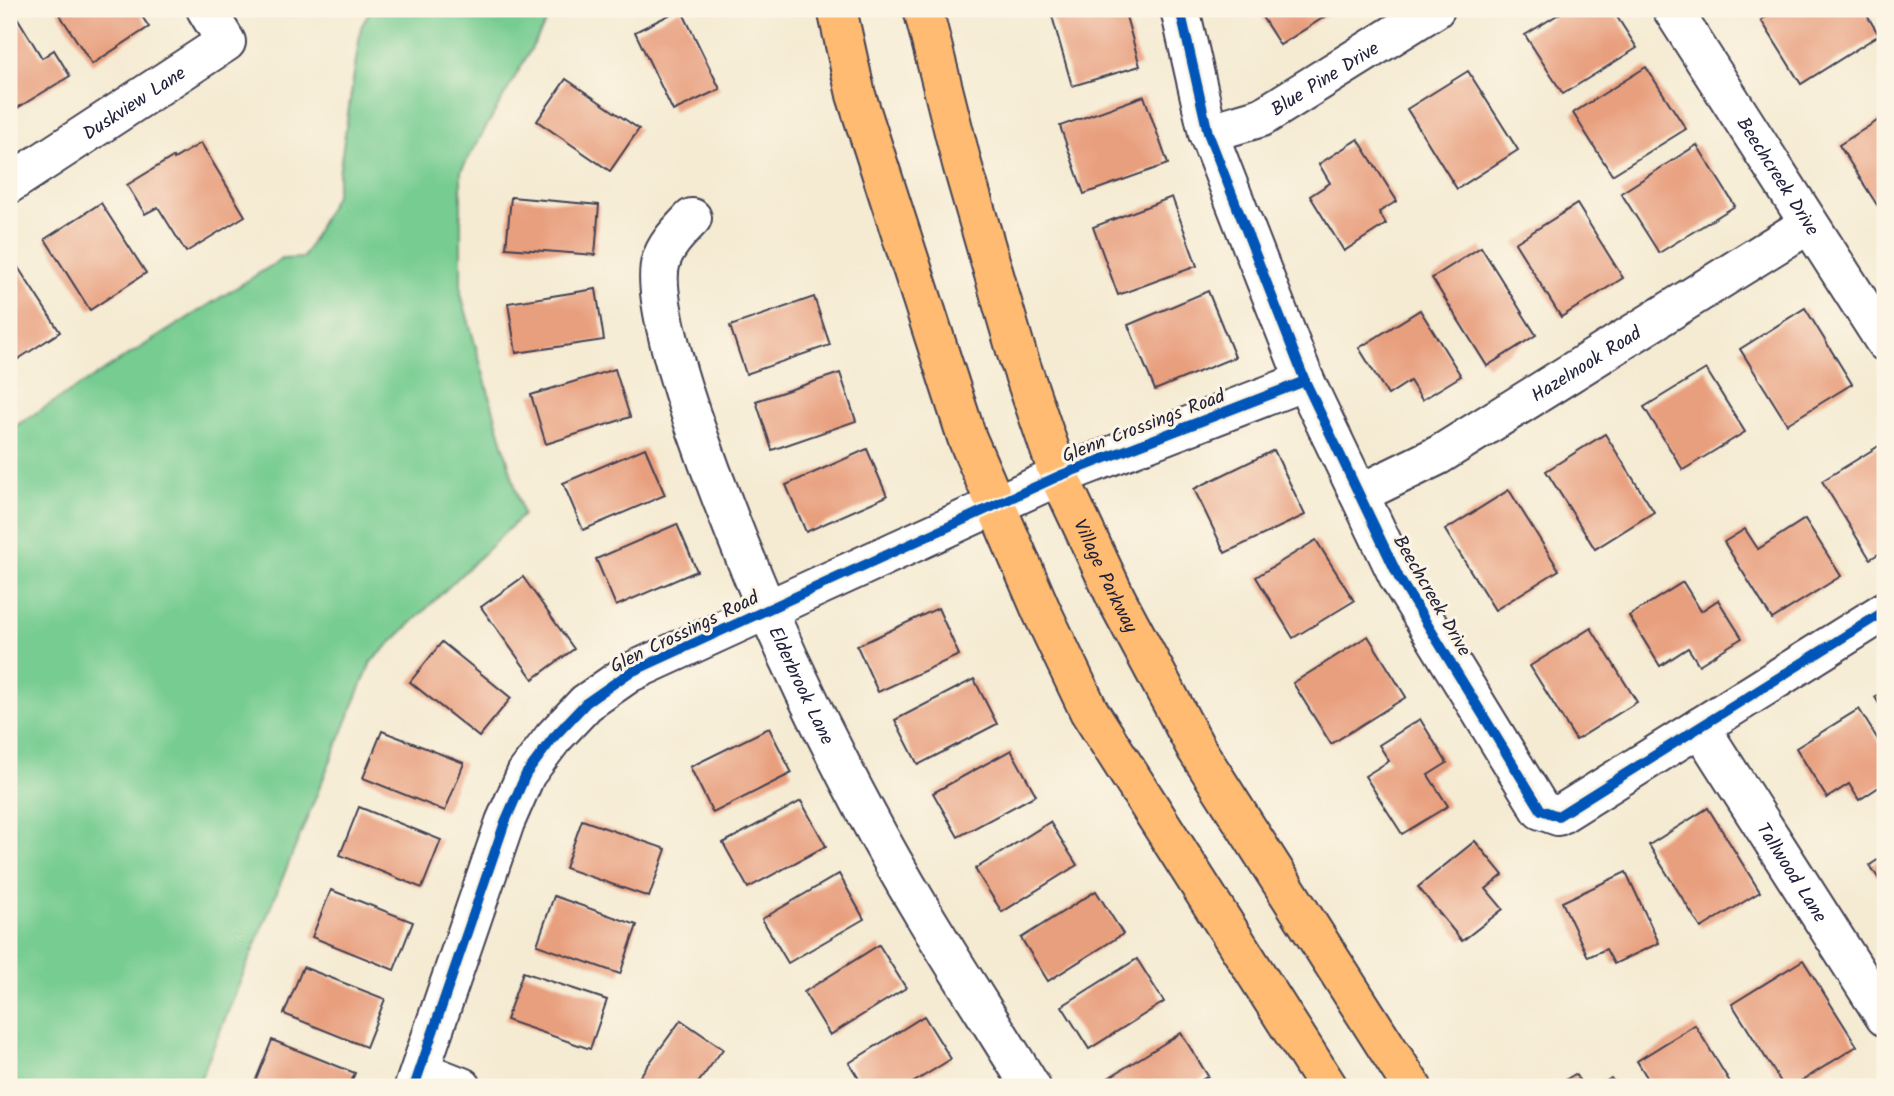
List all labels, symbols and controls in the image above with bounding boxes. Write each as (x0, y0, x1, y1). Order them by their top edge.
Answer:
street label: Blue Pine Drive (1265, 34, 1386, 125)
street label: Duskview Lane (77, 59, 193, 149)
street label: Beechcreek Drive (1728, 112, 1827, 243)
street label: Hazelnook Road (1526, 319, 1648, 411)
street label: Glenn Crossings Road (1058, 382, 1230, 472)
street label: Village Parkway (1064, 515, 1145, 640)
street label: Beechcreek Drive (1384, 530, 1478, 663)
street label: Glen Crossings Road (605, 583, 765, 682)
street label: Elderbrook Lane (759, 622, 842, 751)
street label: Tallwood Lane (1748, 817, 1834, 929)

